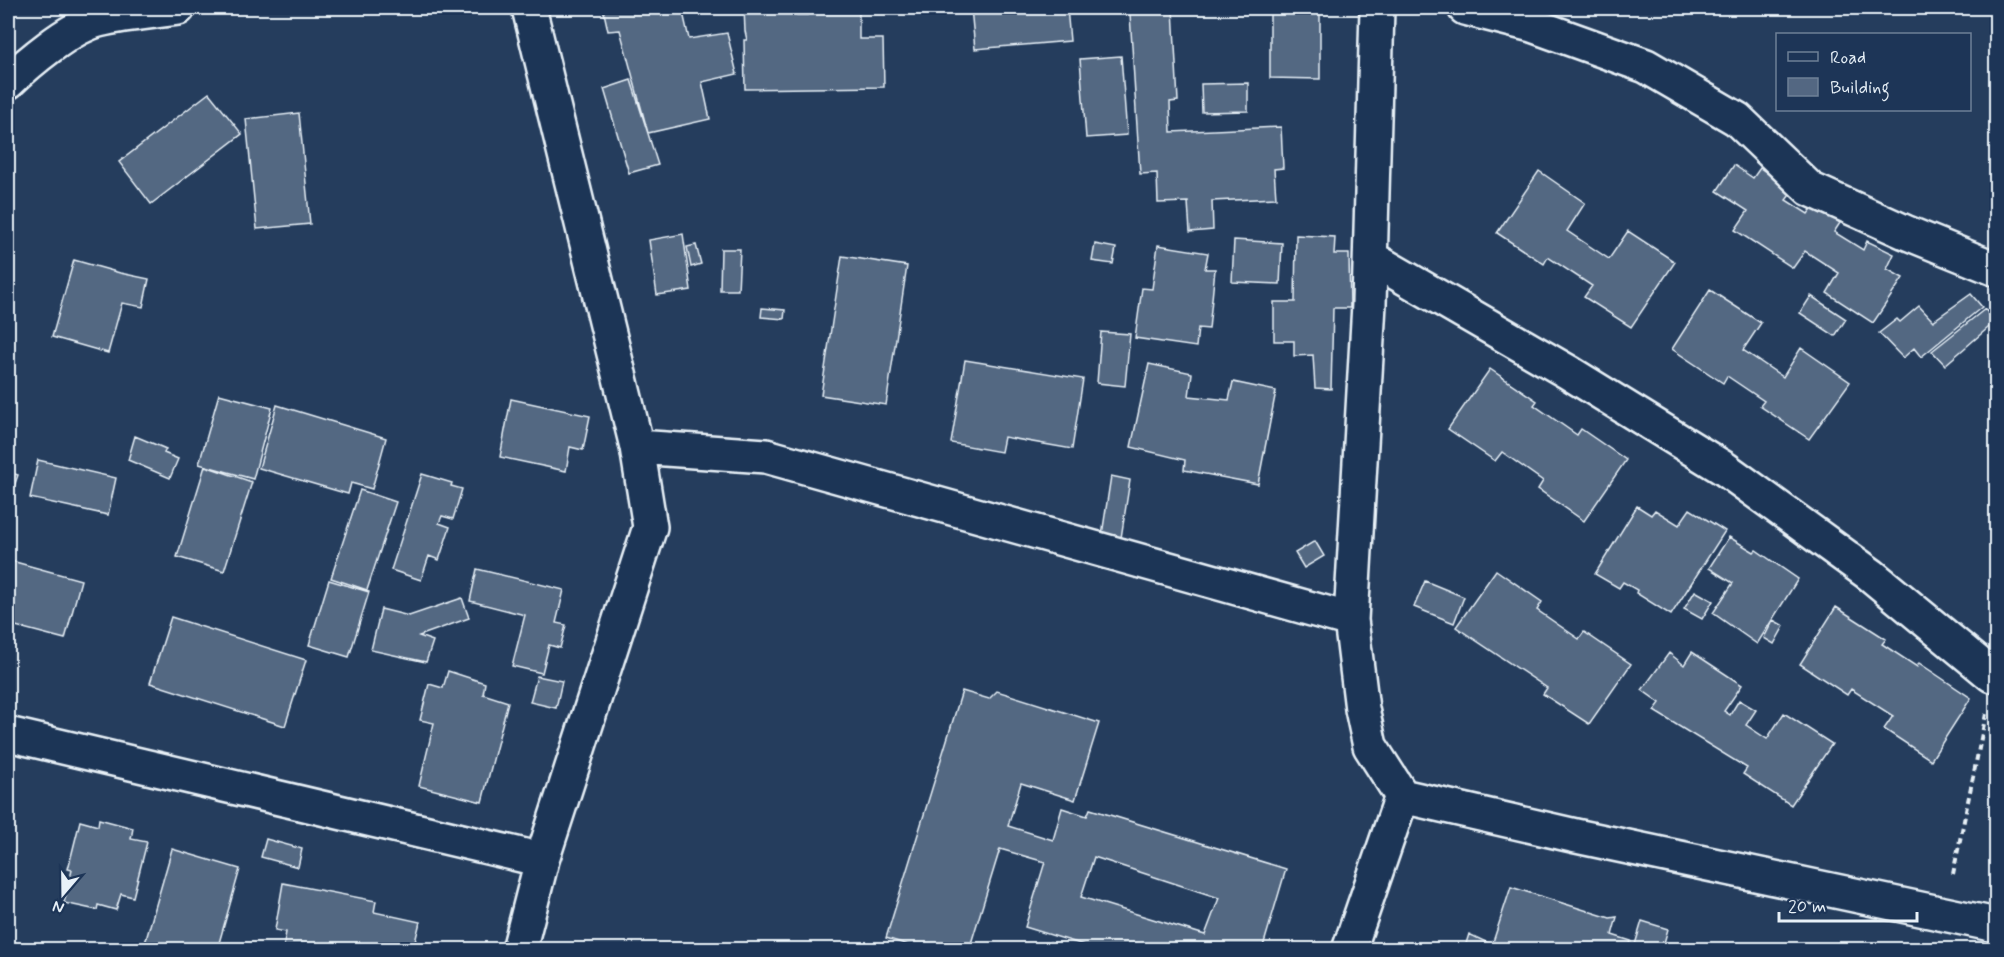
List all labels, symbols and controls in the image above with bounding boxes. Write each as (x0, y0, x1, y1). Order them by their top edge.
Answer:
legend (1776, 33, 1971, 111)
text: Road (1830, 46, 1866, 70)
text: Building (1830, 76, 1890, 102)
north arrow (33, 864, 93, 924)
scale bar (1779, 885, 1917, 923)
text: N (50, 895, 67, 918)
text: 20 m (1788, 895, 1826, 919)

